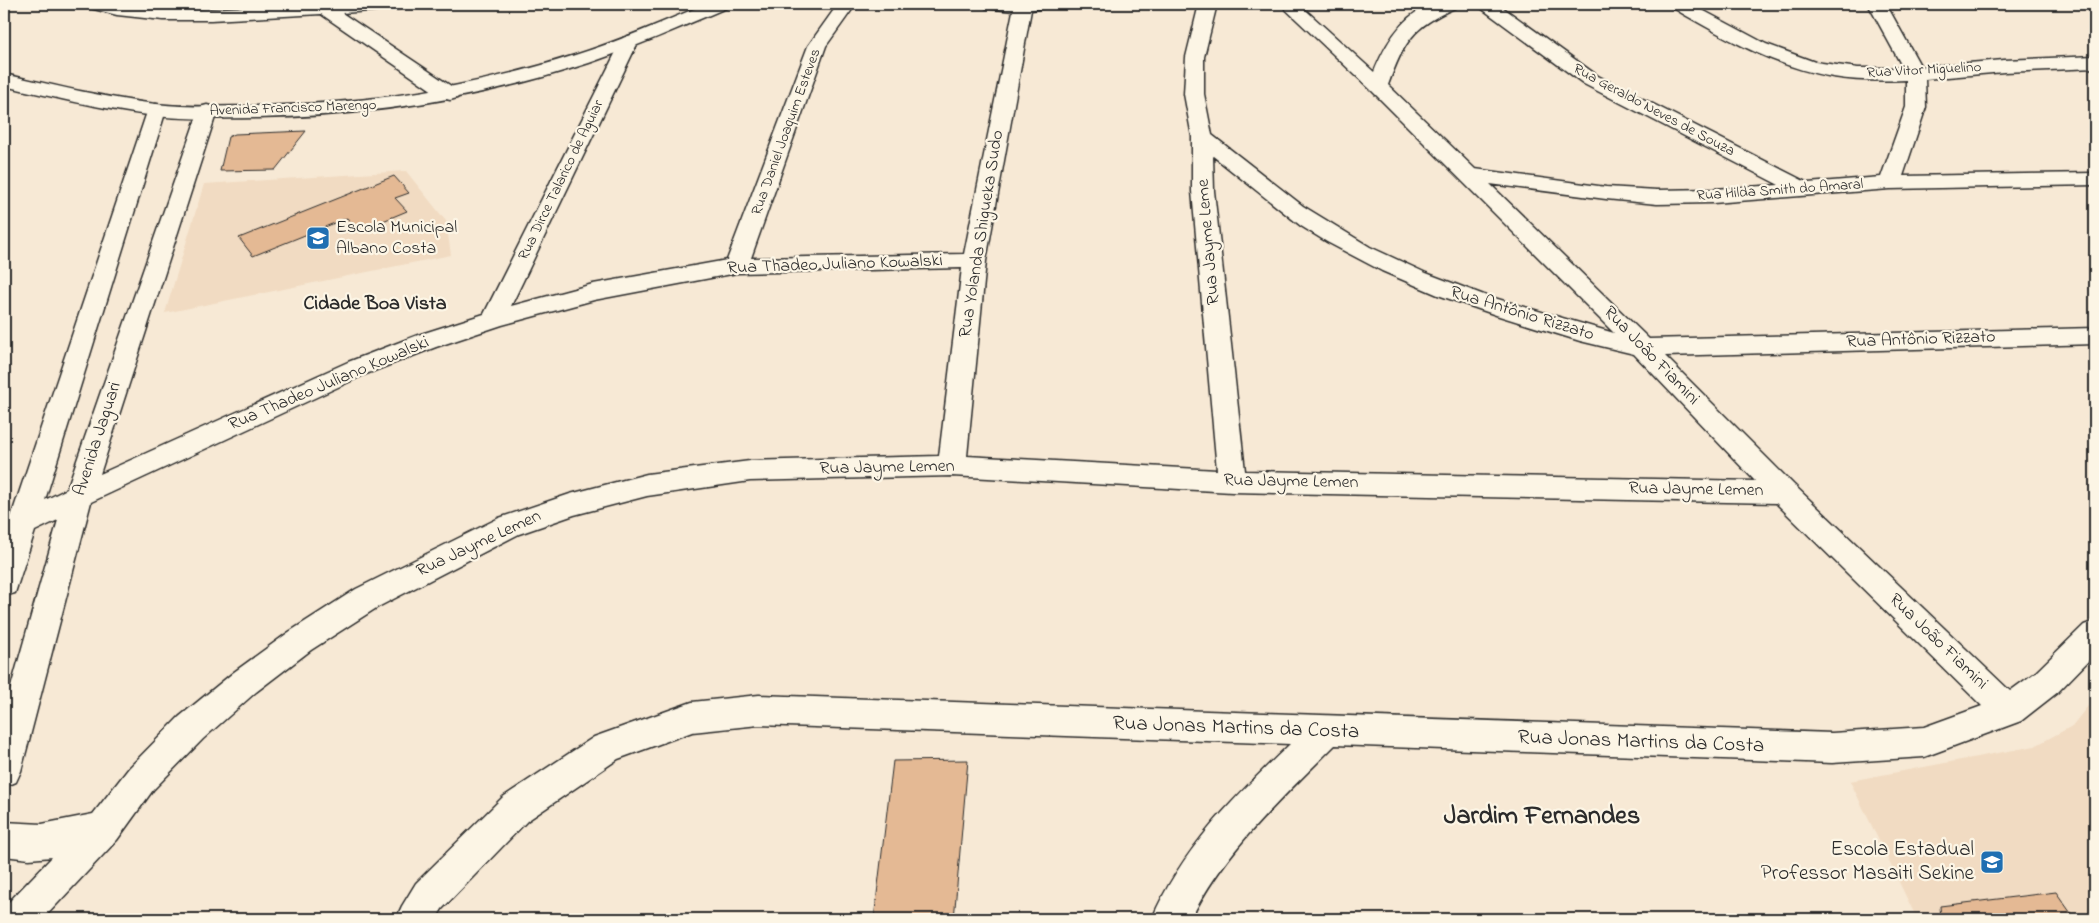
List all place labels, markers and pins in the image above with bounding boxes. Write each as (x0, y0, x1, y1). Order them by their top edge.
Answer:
place label: Escola Municipal Albano Costa (336, 215, 457, 262)
school or university icon: Escola Municipal Albano Costa (305, 225, 331, 251)
place label: Escola Estadual Professor Masaiti Sekine (1761, 835, 1975, 889)
school or university icon: Escola Estadual Professor Masaiti Sekine (1979, 849, 2005, 875)

